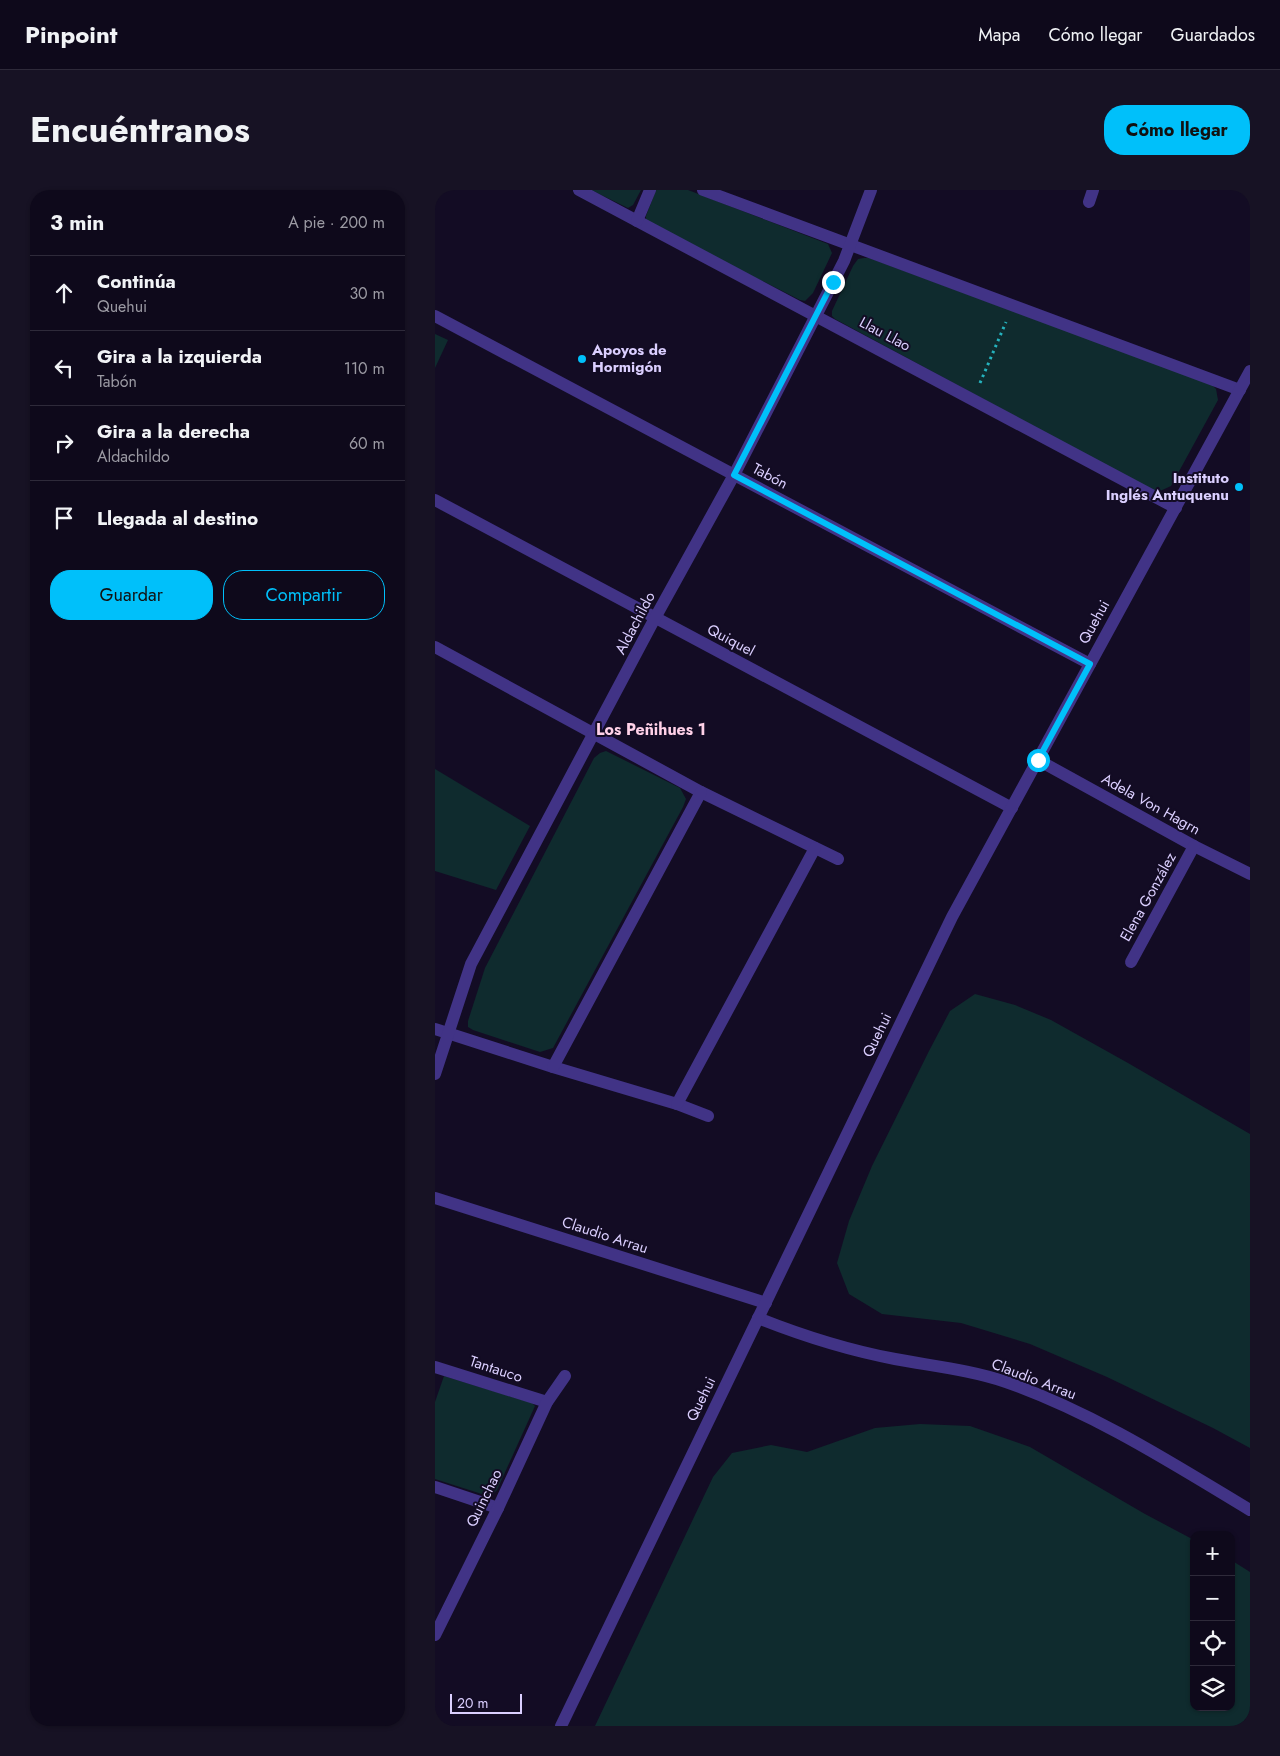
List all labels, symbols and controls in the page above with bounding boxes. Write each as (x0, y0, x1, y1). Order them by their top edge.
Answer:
text: Pinpoint (25, 17, 117, 52)
text: Mapa (978, 22, 1020, 48)
text: Cómo llegar (1048, 22, 1143, 48)
text: Guardados (1171, 22, 1255, 48)
text: Encuéntranos (30, 105, 250, 155)
button: Cómo llegar (1104, 105, 1250, 155)
text: 3 min (50, 208, 104, 238)
text: A pie · 200 m (288, 211, 385, 234)
text: Continúa (97, 268, 176, 295)
route end (822, 271, 845, 294)
icon: ahead (50, 279, 78, 307)
text: 30 m (349, 282, 385, 305)
text: Quehui (97, 295, 147, 318)
street label: Llau Llao (855, 311, 915, 357)
place label: Apoyos de Hormigón (591, 339, 667, 378)
text: Gira a la izquierda (97, 343, 262, 370)
marker: Apoyos de Hormigón (576, 353, 588, 365)
icon: left (50, 354, 78, 382)
text: 110 m (344, 357, 385, 380)
text: Tabón (97, 370, 137, 393)
text: Gira a la derecha (97, 418, 250, 445)
icon: right (50, 429, 78, 457)
text: 60 m (349, 432, 385, 455)
text: Aldachildo (97, 445, 170, 468)
street label: Tabón (748, 458, 792, 494)
place label: Instituto Inglés Antuquenu (1106, 467, 1229, 506)
marker: Instituto Inglés Antuquenu (1233, 481, 1245, 493)
icon: arrive (50, 504, 78, 532)
text: Llegada al destino (97, 505, 258, 532)
button: Guardar (50, 570, 213, 620)
button: Compartir (223, 570, 385, 620)
street label: Aldachildo (609, 588, 661, 658)
street label: Quehui (1073, 596, 1115, 648)
street label: Quiquel (703, 618, 759, 662)
district label: Los Peñihues 1 (596, 718, 706, 741)
route start (1027, 749, 1050, 772)
street label: Adela Von Hagrn (1098, 768, 1204, 840)
street label: Elena González (1114, 848, 1182, 946)
street label: Quehui (857, 1009, 897, 1061)
street label: Claudio Arrau (559, 1211, 651, 1259)
street label: Tantauco (467, 1350, 525, 1388)
street label: Claudio Arrau (988, 1353, 1080, 1405)
street label: Quehui (681, 1373, 721, 1425)
street label: Quinchao (461, 1465, 507, 1531)
map controls (1190, 1531, 1235, 1711)
button: + (1190, 1531, 1235, 1576)
button: − (1190, 1576, 1235, 1621)
button: locate (1190, 1621, 1235, 1666)
button: layers (1190, 1666, 1235, 1711)
scale bar (450, 1691, 523, 1714)
text: 20 m (457, 1693, 489, 1713)

